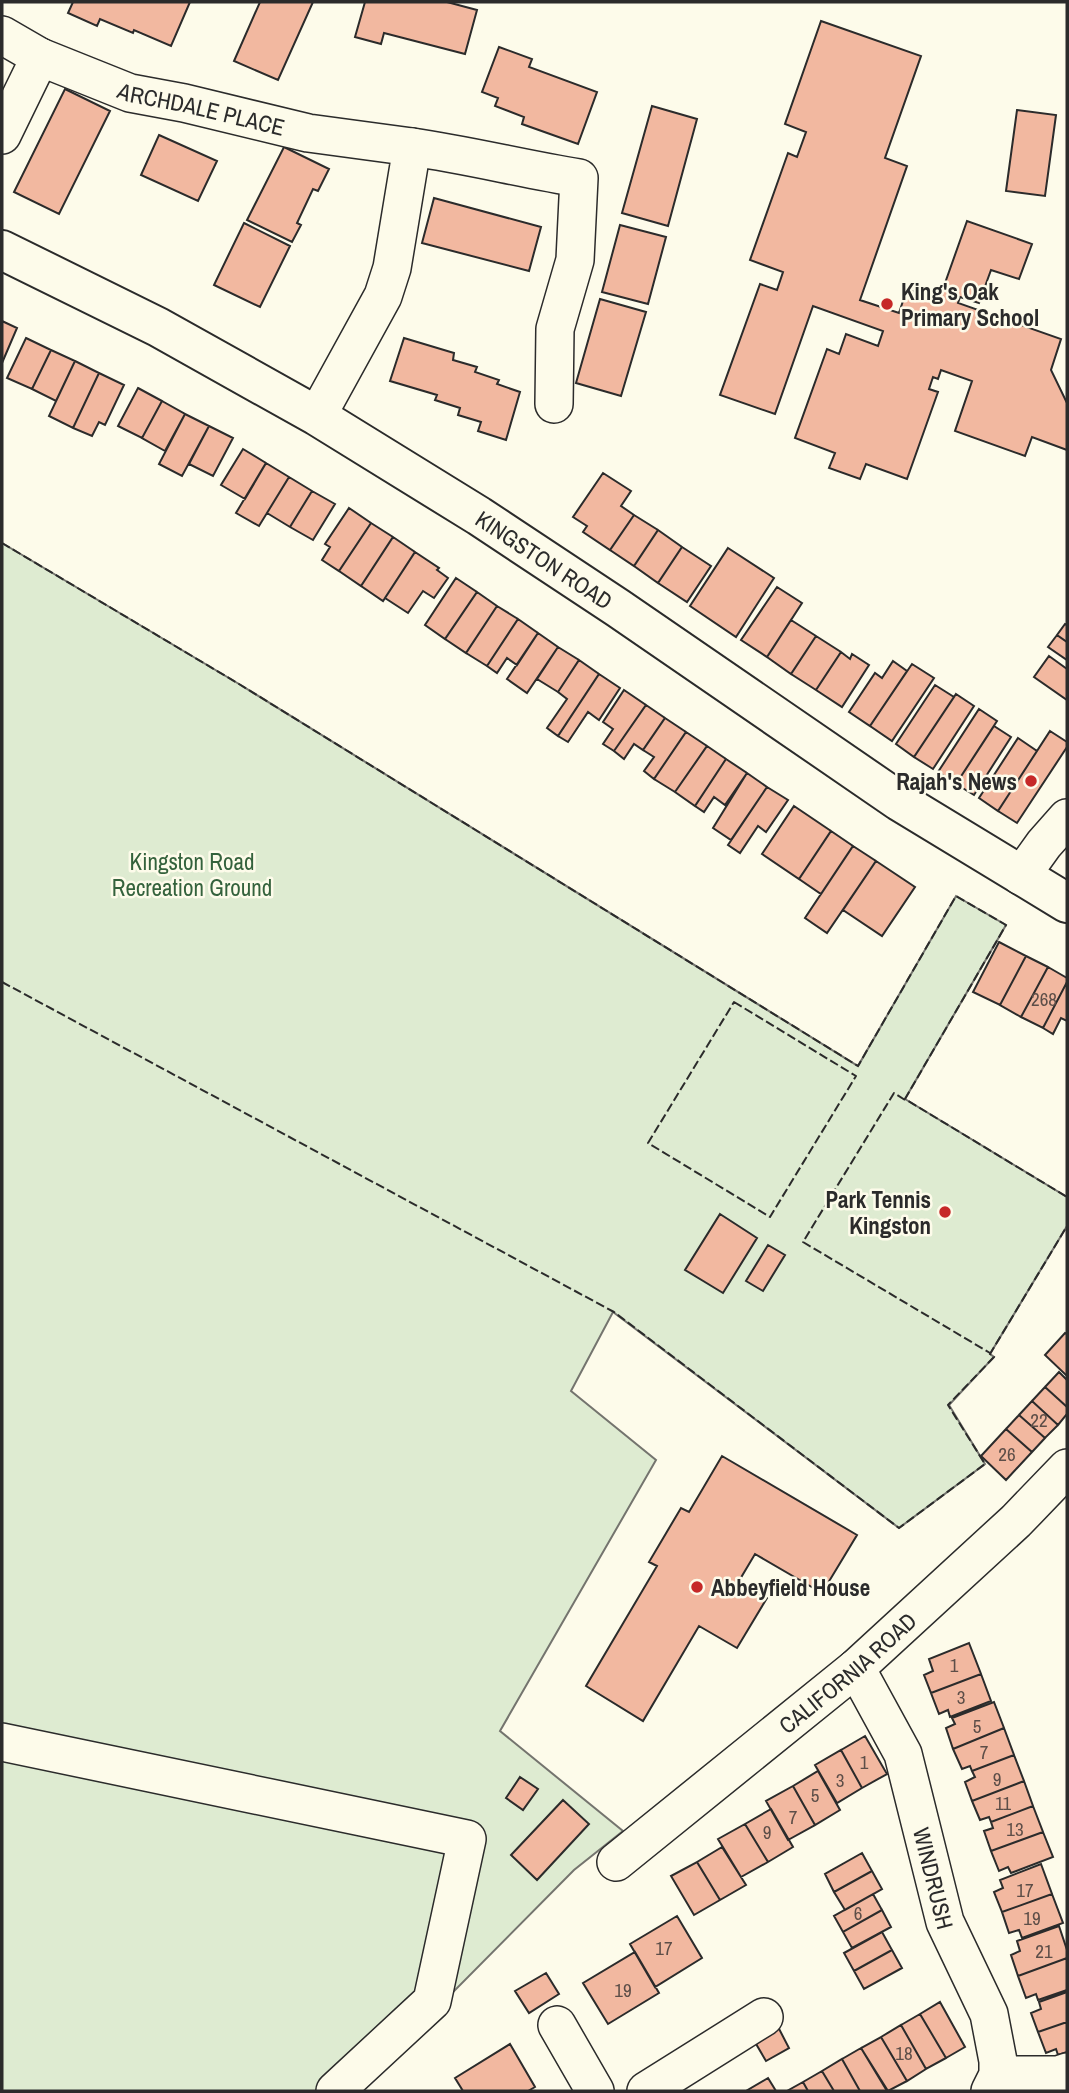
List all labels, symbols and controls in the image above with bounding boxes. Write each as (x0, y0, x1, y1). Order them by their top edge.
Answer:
street label: ARCHDALE PLACE (112, 74, 288, 142)
place label: King's Oak Primary School (901, 276, 1039, 333)
marker: King's Oak Primary School (879, 296, 895, 312)
street label: KINGSTON ROAD (470, 503, 619, 616)
place label: Rajah's News (896, 766, 1017, 797)
marker: Rajah's News (1023, 773, 1039, 789)
park label: Kingston Road Recreation Ground (112, 846, 272, 903)
house number: 268 (1031, 986, 1057, 1012)
place label: Park Tennis Kingston (825, 1184, 931, 1241)
marker: Park Tennis Kingston (937, 1204, 953, 1220)
house number: 22 (1030, 1407, 1048, 1433)
house number: 26 (998, 1441, 1016, 1467)
place label: Abbeyfield House (711, 1572, 870, 1603)
marker: Abbeyfield House (689, 1579, 705, 1595)
street label: CALIFORNIA ROAD (772, 1605, 923, 1740)
house number: 1 (950, 1652, 959, 1678)
house number: 3 (957, 1684, 965, 1710)
house number: 5 (973, 1713, 982, 1739)
house number: 7 (980, 1739, 989, 1765)
house number: 1 (860, 1749, 869, 1775)
house number: 9 (993, 1766, 1001, 1792)
house number: 3 (836, 1767, 844, 1793)
house number: 5 (811, 1782, 820, 1808)
house number: 11 (995, 1790, 1011, 1816)
house number: 7 (789, 1804, 798, 1830)
house number: 13 (1006, 1816, 1024, 1842)
house number: 9 (763, 1819, 771, 1845)
street label: WINDRUSH (906, 1824, 962, 1932)
house number: 17 (1016, 1877, 1034, 1903)
house number: 6 (854, 1900, 862, 1926)
house number: 19 (1023, 1905, 1041, 1931)
house number: 17 (655, 1935, 673, 1961)
house number: 21 (1035, 1938, 1053, 1964)
house number: 19 (614, 1977, 632, 2003)
house number: 18 (895, 2040, 913, 2066)

